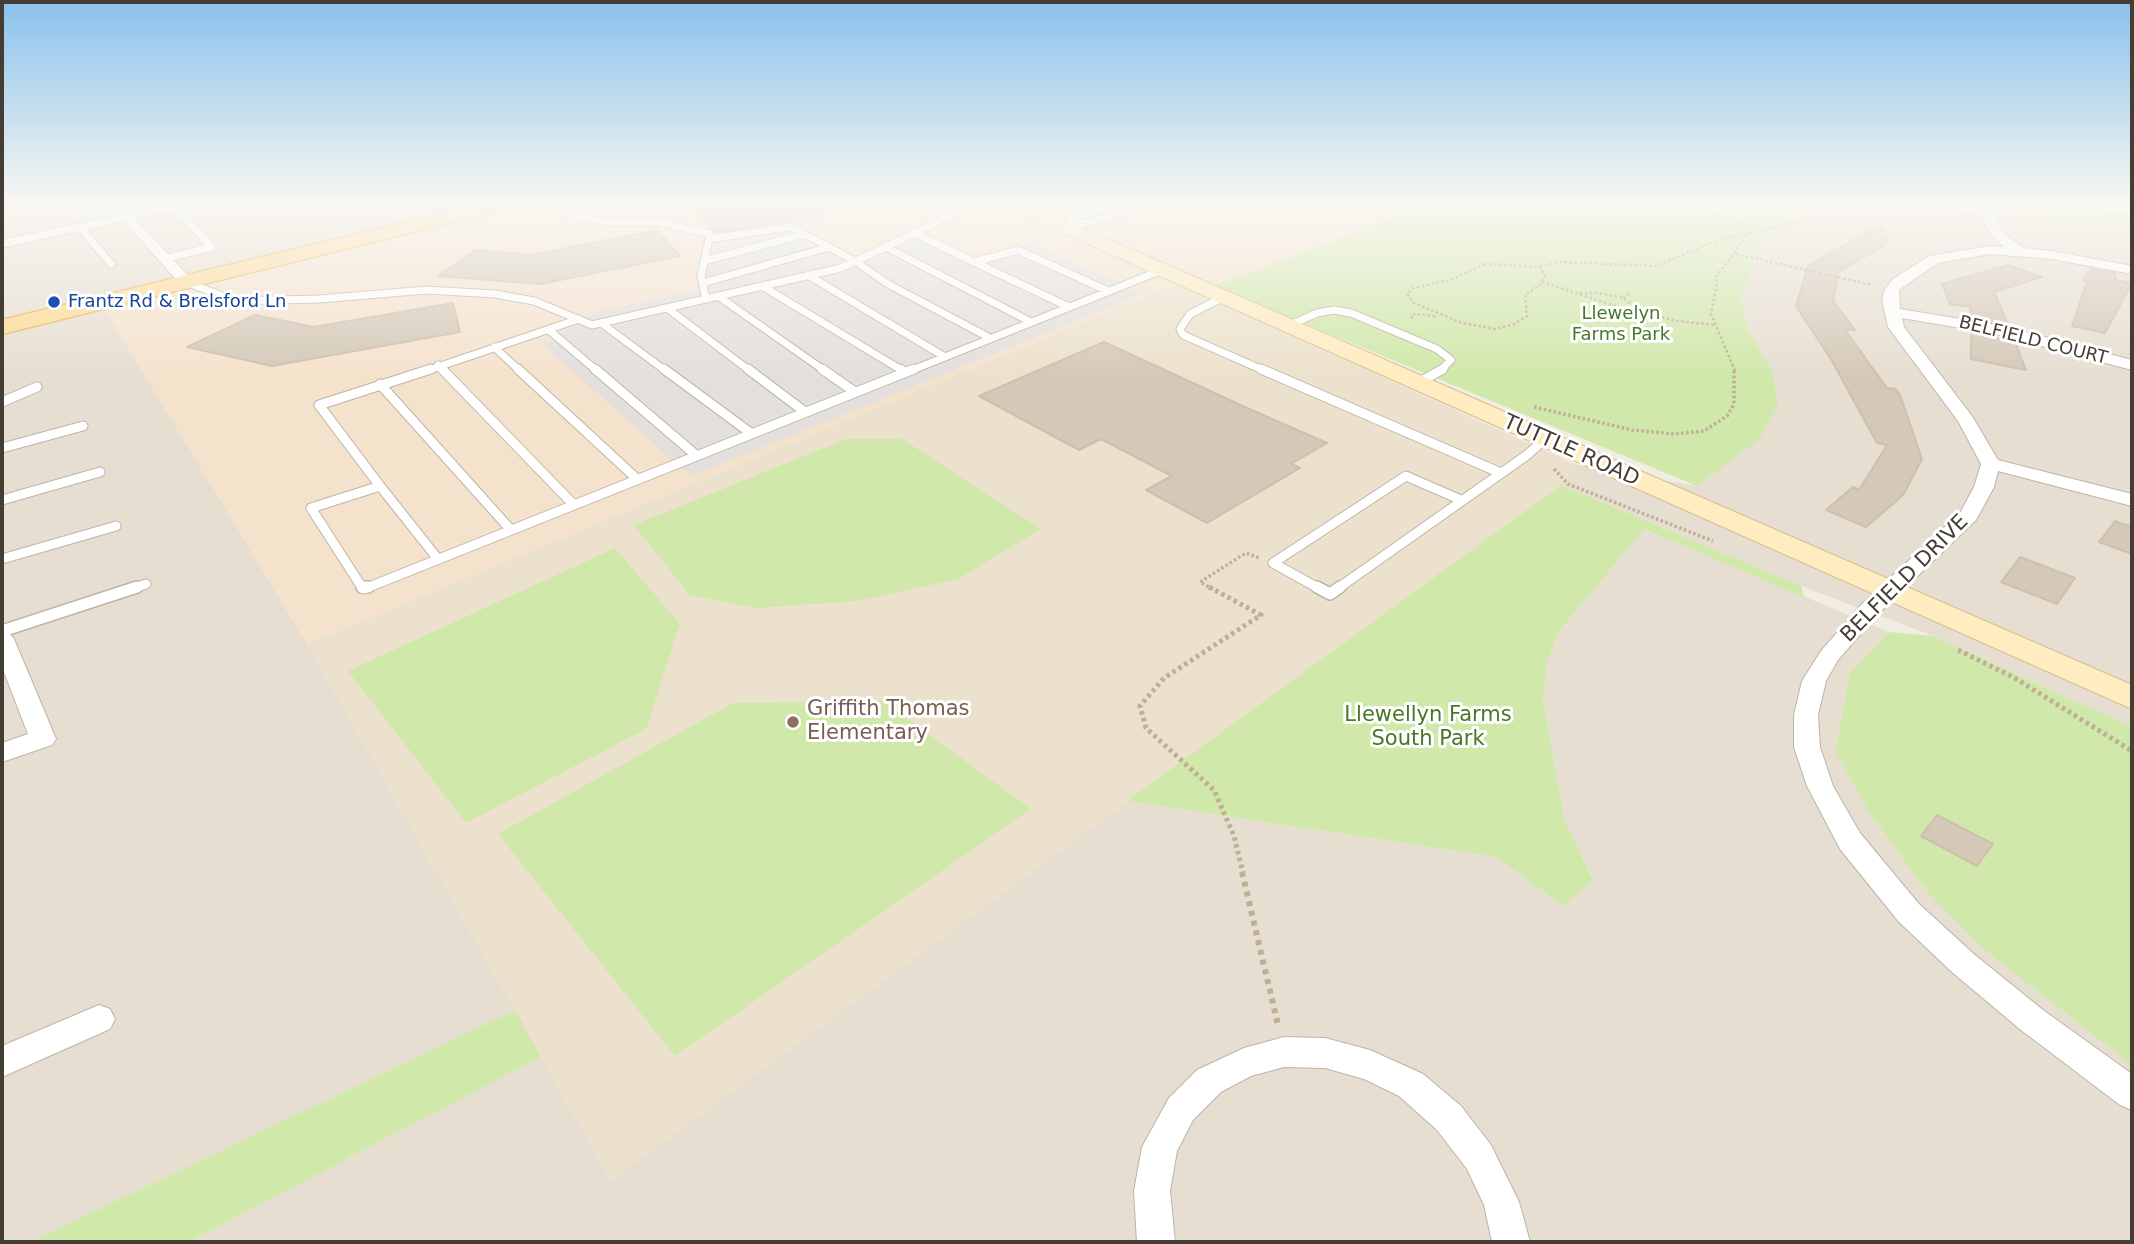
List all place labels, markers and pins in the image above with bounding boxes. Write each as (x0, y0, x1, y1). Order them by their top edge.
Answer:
place label: Frantz Rd & Brelsford Ln (68, 291, 286, 313)
marker: Frantz Rd & Brelsford Ln (46, 294, 62, 310)
place label: Griffith Thomas Elementary (807, 697, 970, 747)
marker: Griffith Thomas Elementary (785, 714, 801, 730)

